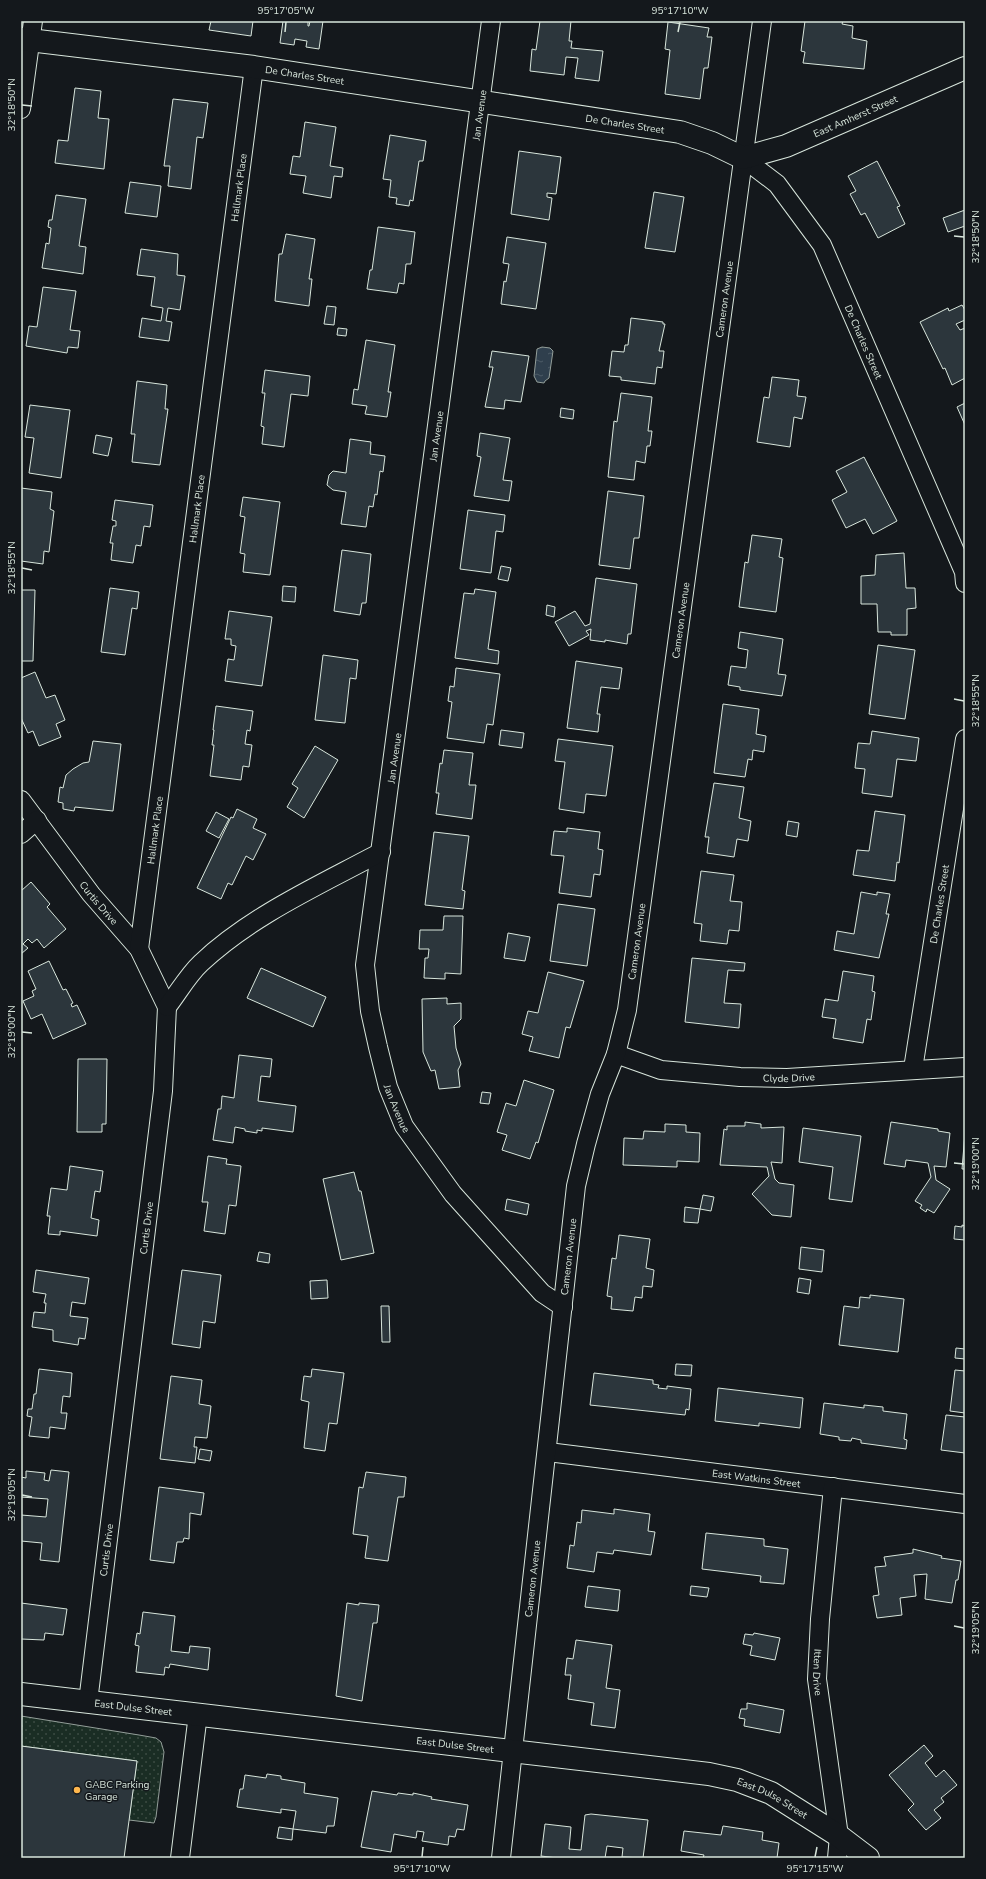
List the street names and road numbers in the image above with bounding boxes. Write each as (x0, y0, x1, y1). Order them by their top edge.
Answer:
street label: De Charles Street (264, 63, 345, 89)
street label: Jan Avenue (469, 89, 490, 142)
street label: East Amherst Street (811, 92, 900, 141)
street label: De Charles Street (584, 112, 666, 138)
street label: Hallmark Place (228, 153, 251, 222)
street label: Cameron Avenue (713, 260, 737, 339)
street label: De Charles Street (841, 303, 886, 382)
street label: Jan Avenue (426, 410, 447, 463)
street label: Hallmark Place (186, 474, 209, 544)
street label: Cameron Avenue (669, 581, 693, 660)
street label: Jan Avenue (384, 732, 405, 785)
street label: Hallmark Place (144, 795, 167, 865)
street label: De Charles Street (927, 863, 953, 945)
street label: Curtis Drive (76, 879, 121, 928)
street label: Cameron Avenue (625, 902, 650, 981)
street label: Clyde Drive (763, 1070, 815, 1086)
street label: Jan Avenue (379, 1082, 413, 1136)
street label: Curtis Drive (137, 1201, 157, 1255)
street label: Cameron Avenue (558, 1218, 580, 1296)
street label: East Watkins Street (711, 1467, 802, 1491)
street label: Curtis Drive (97, 1523, 117, 1577)
street label: Cameron Avenue (522, 1540, 544, 1618)
street label: Itten Drive (809, 1649, 825, 1697)
street label: East Dulse Street (94, 1697, 173, 1720)
street label: East Dulse Street (415, 1734, 495, 1757)
street label: East Dulse Street (735, 1775, 810, 1823)

